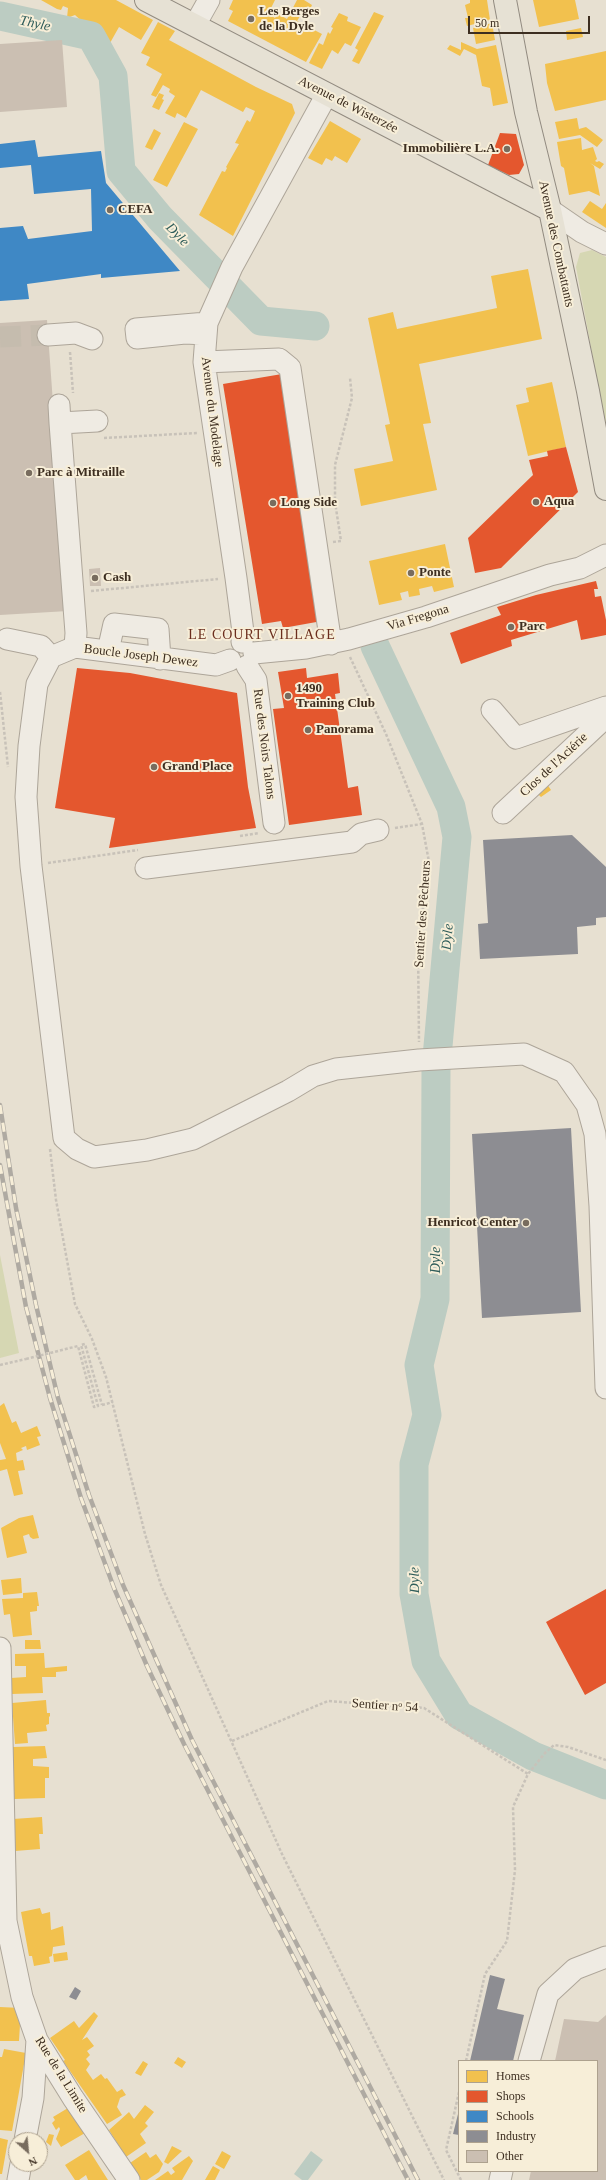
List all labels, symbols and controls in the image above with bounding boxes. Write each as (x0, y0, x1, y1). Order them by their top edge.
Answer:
place label: Les Berges de la Dyle (259, 4, 319, 35)
scale bar (470, 8, 592, 34)
water label: Thyle (18, 13, 52, 35)
marker: Les Berges de la Dyle (246, 14, 256, 24)
text: 50 m (475, 16, 499, 30)
street label: Avenue de Wisterzée (296, 73, 400, 137)
place label: Immobilière L.A. (403, 141, 499, 157)
marker: Immobilière L.A. (502, 144, 512, 154)
street label: Avenue des Combattants (535, 179, 577, 309)
place label: CEFA (118, 202, 152, 218)
marker: CEFA (105, 205, 115, 215)
water label: Dyle (162, 220, 192, 250)
street label: Avenue du Modelage (197, 356, 227, 468)
place label: Parc à Mitraille (37, 465, 125, 481)
marker: Parc à Mitraille (24, 468, 34, 478)
place label: Aqua (544, 494, 574, 510)
place label: Long Side (281, 495, 337, 511)
marker: Aqua (531, 497, 541, 507)
marker: Long Side (268, 498, 278, 508)
place label: Ponte (419, 565, 451, 581)
marker: Ponte (406, 568, 416, 578)
place label: Cash (103, 570, 131, 586)
marker: Cash (90, 573, 100, 583)
street label: Via Fregona (385, 601, 451, 635)
place label: Parc (519, 619, 545, 635)
marker: Parc (506, 622, 516, 632)
district label: LE COURT VILLAGE (188, 627, 336, 643)
street label: Boucle Joseph Dewez (83, 641, 199, 671)
place label: 1490 Training Club (296, 681, 375, 712)
street label: Rue des Noirs Talons (249, 688, 279, 800)
marker: 1490 Training Club (283, 691, 293, 701)
place label: Panorama (316, 722, 374, 738)
marker: Panorama (303, 725, 313, 735)
street label: Clos de l'Aciérie (517, 730, 591, 800)
place label: Grand Place (162, 759, 232, 775)
marker: Grand Place (149, 762, 159, 772)
street label: Sentier des Pêcheurs (411, 860, 435, 968)
water label: Dyle (438, 923, 458, 951)
place label: Henricot Center (427, 1215, 518, 1231)
marker: Henricot Center (521, 1218, 531, 1228)
water label: Dyle (428, 1247, 444, 1273)
water label: Dyle (406, 1567, 424, 1593)
street label: Sentier nᵒ 54 (351, 1696, 419, 1716)
street label: Rue de la Limite (31, 2034, 91, 2116)
legend (458, 2060, 598, 2172)
text: Homes (496, 2069, 530, 2083)
text: Shops (496, 2089, 525, 2103)
text: Schools (496, 2109, 534, 2123)
text: Industry (496, 2129, 536, 2143)
north arrow (8, 2132, 48, 2172)
text: Other (496, 2149, 523, 2163)
text: N (27, 2155, 39, 2169)

